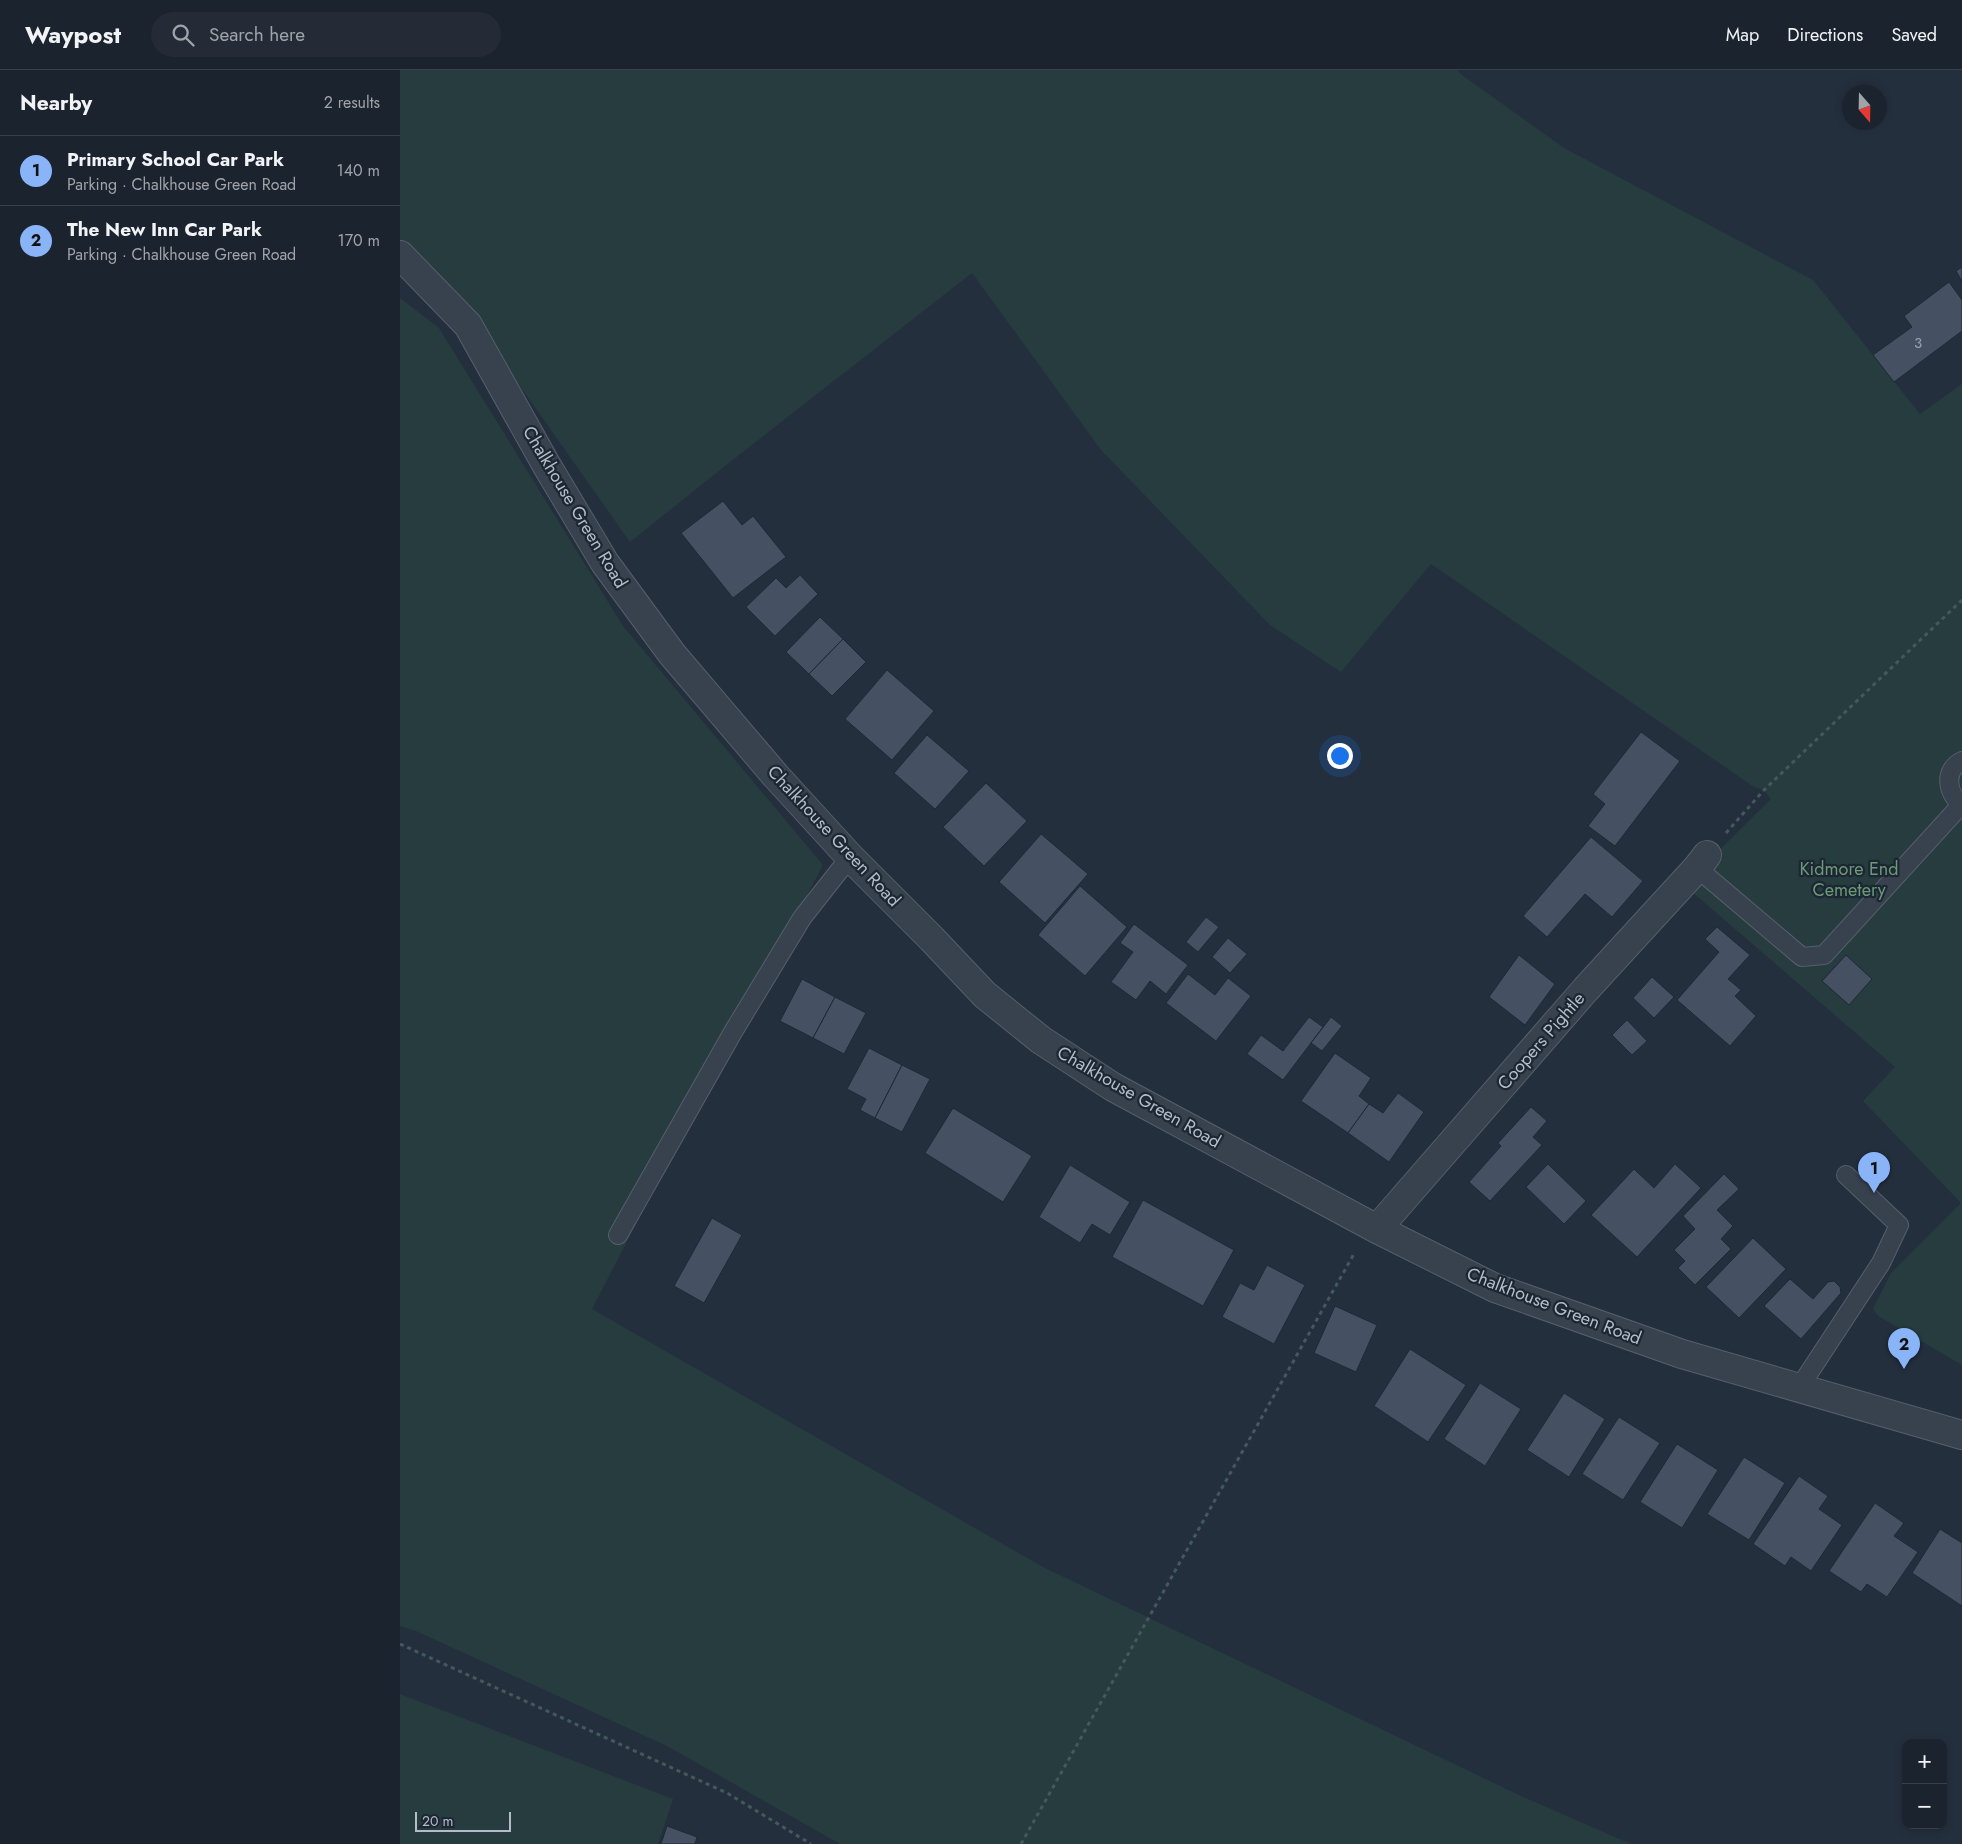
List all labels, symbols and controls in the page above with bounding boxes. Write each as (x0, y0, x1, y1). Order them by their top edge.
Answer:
search box (151, 12, 501, 57)
text: Waypost (25, 17, 121, 52)
icon: search (169, 21, 197, 49)
text: Search here (209, 21, 305, 48)
text: Map (1726, 22, 1759, 48)
text: Directions (1787, 22, 1863, 48)
text: Saved (1891, 22, 1937, 48)
north arrow (1842, 85, 1887, 130)
text: Nearby (20, 88, 92, 118)
text: 2 results (324, 91, 380, 114)
text: Primary School Car Park (67, 146, 284, 173)
text: 1 (32, 159, 40, 182)
text: 140 m (337, 159, 380, 182)
text: Parking · Chalkhouse Green Road (67, 173, 296, 196)
text: The New Inn Car Park (67, 216, 262, 243)
text: 2 (31, 229, 41, 252)
text: 170 m (338, 229, 380, 252)
text: Parking · Chalkhouse Green Road (67, 243, 296, 266)
house number: 3 (1914, 332, 1922, 354)
street label: Chalkhouse Green Road (516, 421, 634, 593)
your location (1327, 743, 1353, 769)
street label: Chalkhouse Green Road (761, 759, 907, 913)
park label: Kidmore End Cemetery (1799, 856, 1899, 903)
street label: Coopers Pightle (1491, 986, 1591, 1096)
street label: Chalkhouse Green Road (1052, 1039, 1226, 1155)
pin: 1 (1858, 1152, 1890, 1193)
street label: Chalkhouse Green Road (1463, 1261, 1645, 1351)
pin: 2 (1888, 1328, 1920, 1369)
map controls (1902, 1739, 1947, 1829)
button: + (1902, 1739, 1947, 1784)
button: − (1902, 1784, 1947, 1829)
scale bar (415, 1809, 511, 1832)
text: 20 m (422, 1811, 454, 1831)

